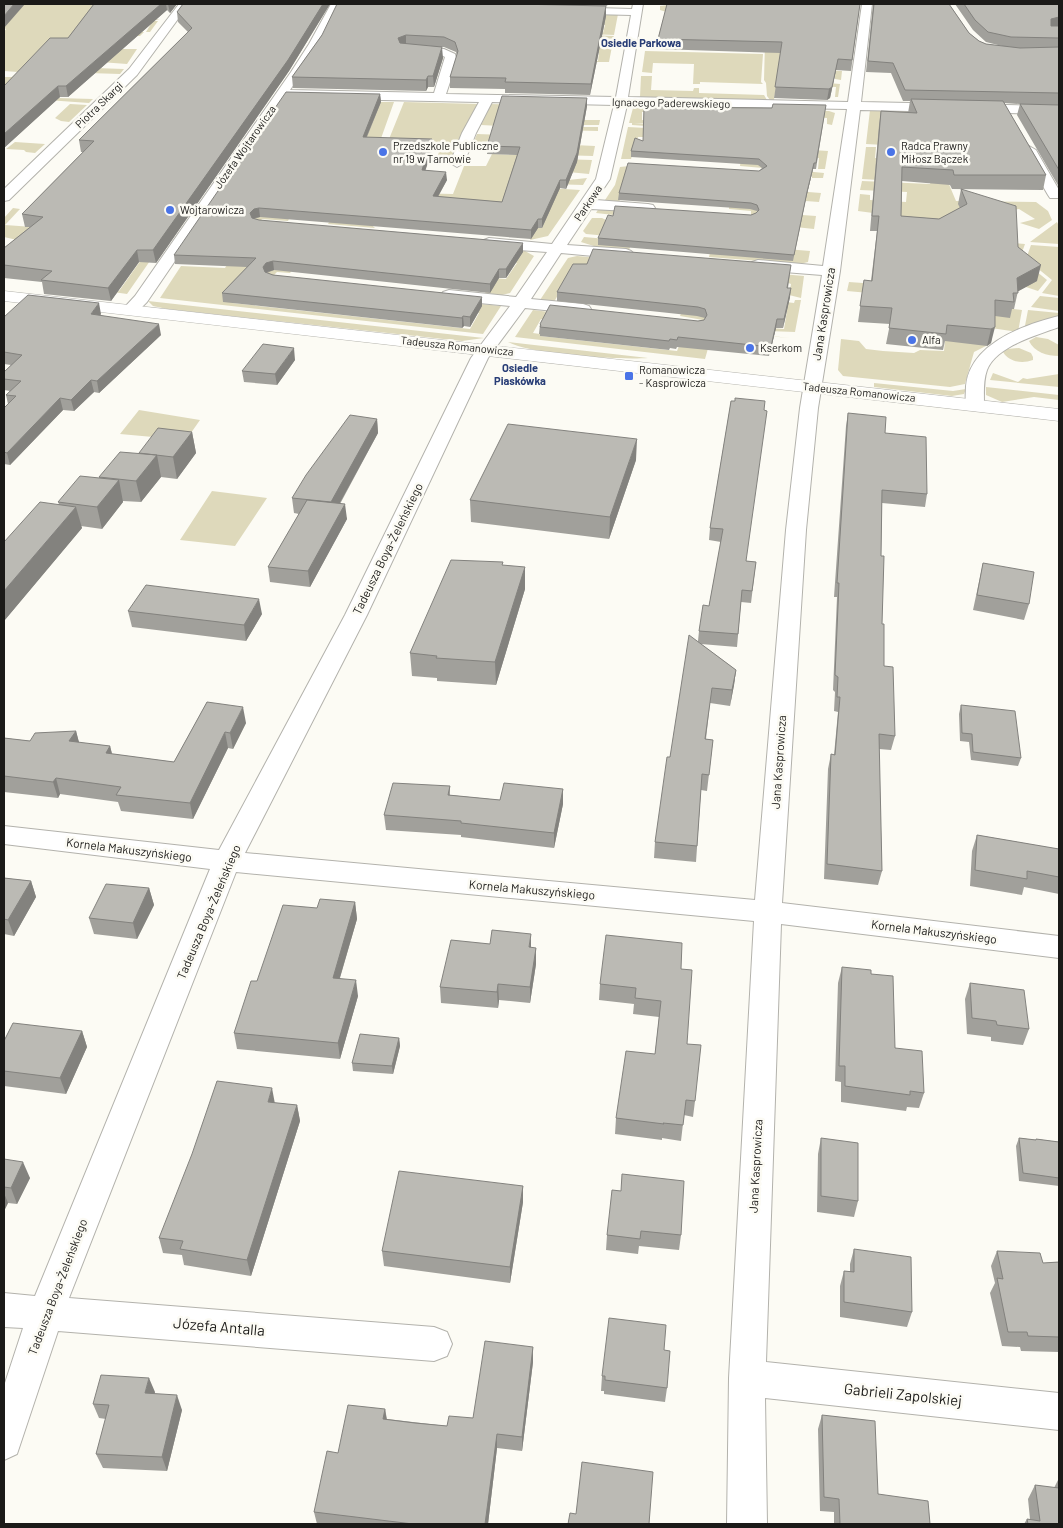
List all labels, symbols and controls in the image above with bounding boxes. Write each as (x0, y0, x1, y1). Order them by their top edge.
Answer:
district label: Osiedle Parkowa (601, 36, 681, 49)
street label: Piotra Skargi (72, 79, 125, 131)
street label: Ignacego Paderewskiego (612, 95, 730, 110)
street label: Józefa Wojtarowicza (211, 103, 278, 191)
place label: Przedszkole Publiczne nr 19 w Tarnowie (393, 139, 499, 165)
place label: Radca Prawny Miłosz Bączek (901, 139, 969, 165)
marker: Przedszkole Publiczne nr 19 w Tarnowie (377, 146, 389, 158)
marker: Radca Prawny Miłosz Bączek (885, 146, 897, 158)
street label: Parkowa (571, 182, 604, 223)
place label: Wojtarowicza (180, 203, 244, 216)
marker: Wojtarowicza (164, 204, 176, 216)
street label: Jana Kasprowicza (809, 266, 837, 361)
street label: Tadeusza Romanowicza (400, 333, 514, 358)
place label: Alfa (922, 333, 941, 346)
marker: Alfa (906, 334, 918, 346)
place label: Kserkom (760, 341, 802, 354)
marker: Kserkom (744, 342, 756, 354)
district label: Osiedle Piaskówka (494, 361, 546, 387)
place label: Romanowicza - Kasprowicza (639, 363, 706, 389)
marker: Romanowicza - Kasprowicza (623, 370, 635, 382)
street label: Tadeusza Romanowicza (802, 379, 916, 404)
street label: Tadeusza Boya-Żeleńskiego (349, 480, 425, 617)
street label: Jana Kasprowicza (768, 715, 788, 809)
street label: Kornela Makuszyńskiego (65, 834, 193, 864)
street label: Tadeusza Boya-Żeleńskiego (173, 842, 243, 981)
street label: Kornela Makuszyńskiego (468, 877, 596, 901)
street label: Kornela Makuszyńskiego (870, 916, 998, 946)
street label: Jana Kasprowicza (746, 1119, 764, 1213)
street label: Tadeusza Boya-Żeleńskiego (25, 1217, 90, 1357)
street label: Józefa Antalla (173, 1313, 266, 1339)
street label: Gabrieli Zapolskiej (843, 1379, 963, 1409)

